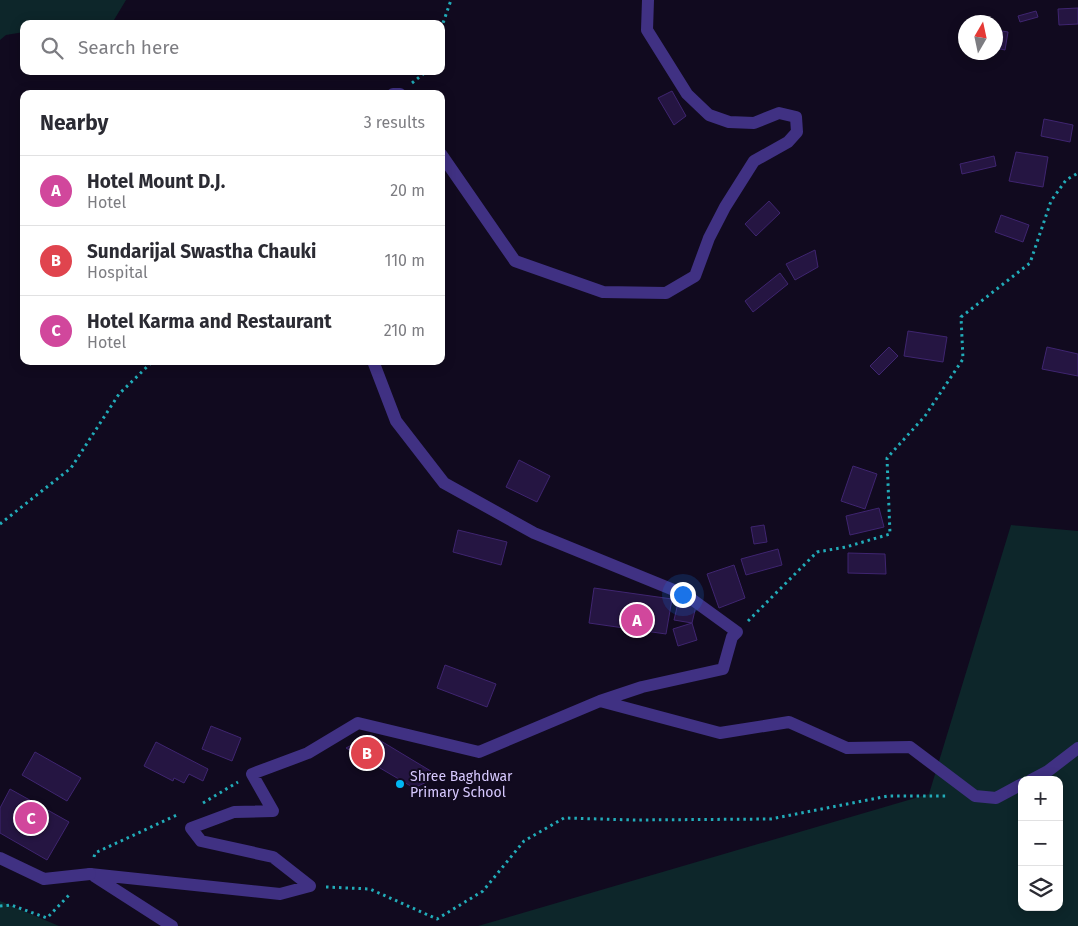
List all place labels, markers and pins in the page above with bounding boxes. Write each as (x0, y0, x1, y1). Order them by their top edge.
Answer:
pin: A (621, 601, 653, 639)
pin: B (351, 734, 383, 772)
place label: Shree Baghdwar Primary School (410, 768, 513, 801)
marker: Shree Baghdwar Primary School (394, 778, 406, 790)
pin: C (15, 799, 47, 837)

